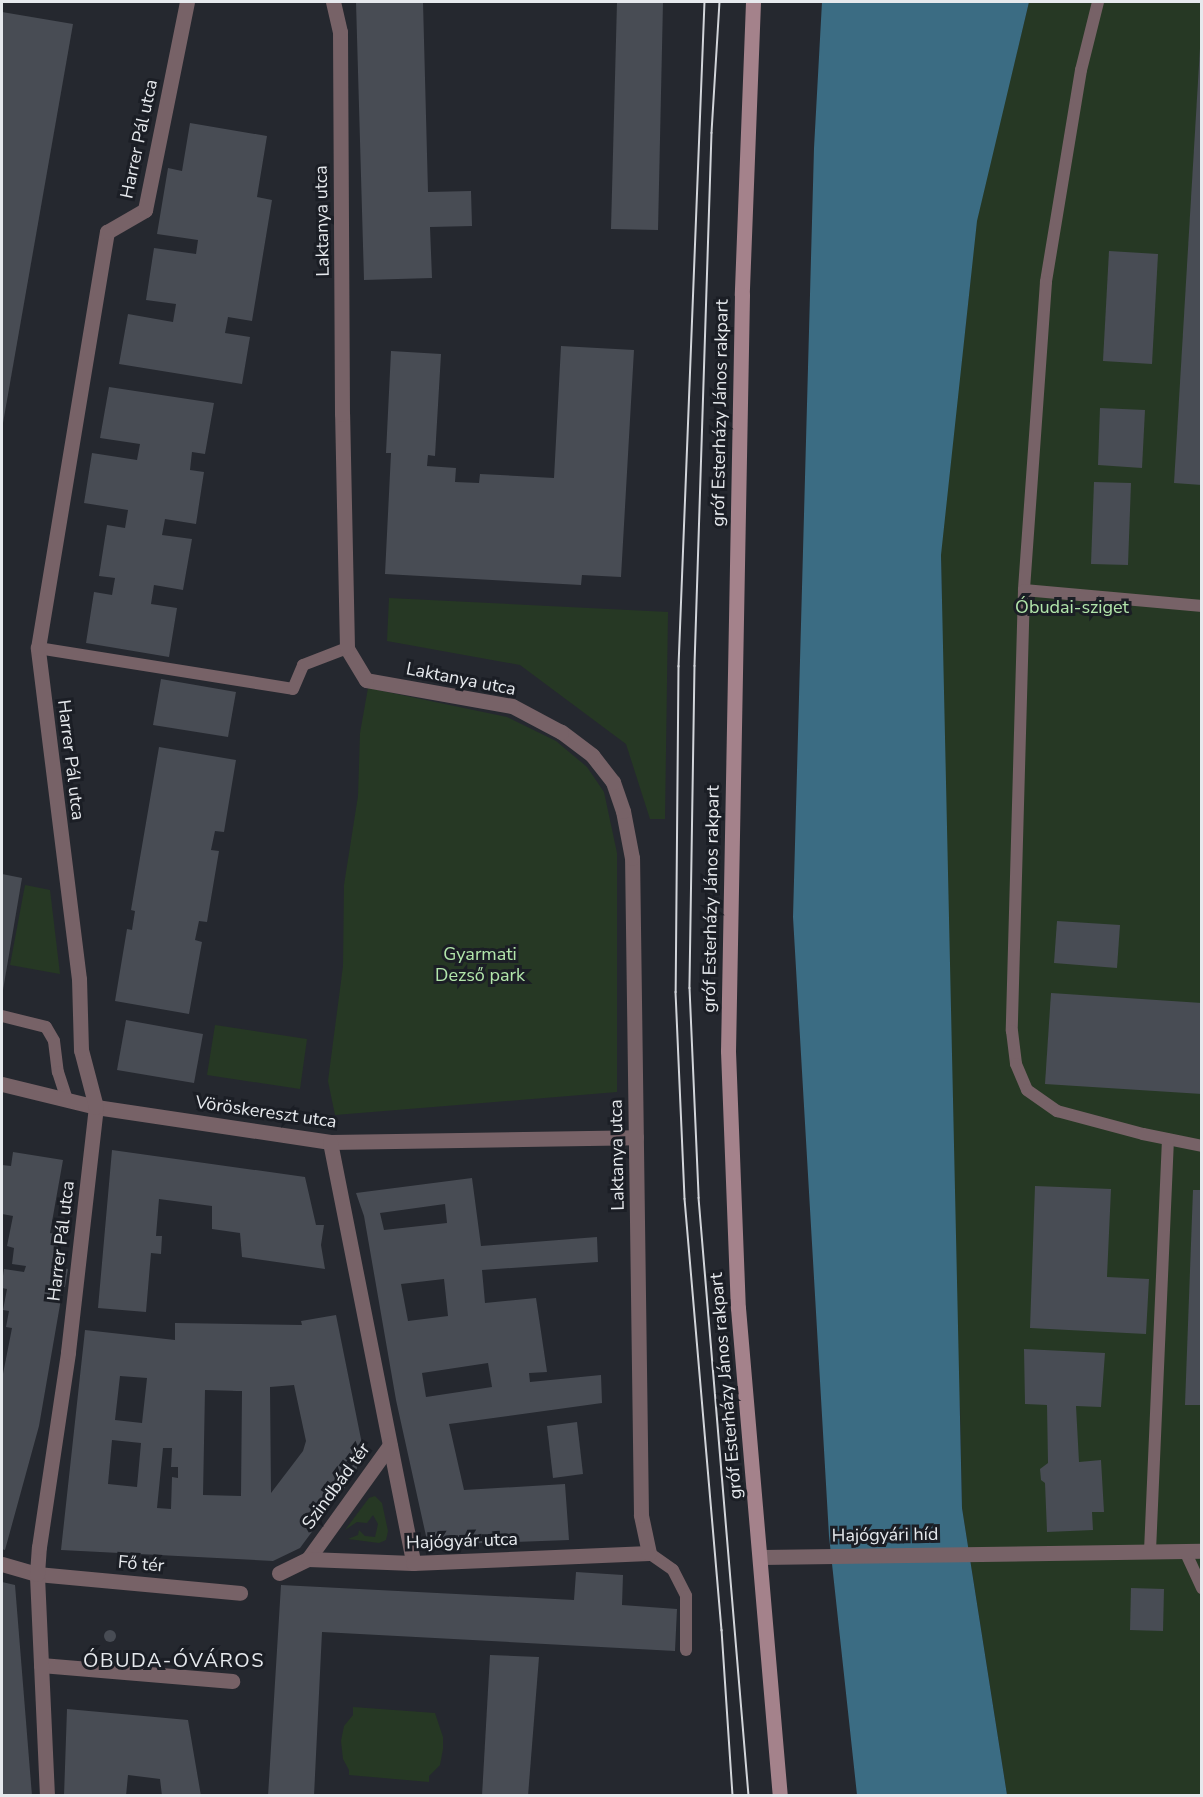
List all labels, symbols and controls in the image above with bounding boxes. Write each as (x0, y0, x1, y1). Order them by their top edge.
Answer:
street label: Harrer Pál utca (116, 77, 162, 201)
street label: Laktanya utca (310, 165, 334, 277)
street label: gróf Esterházy János rakpart (707, 299, 733, 527)
park label: Óbudai-sziget (1015, 596, 1129, 618)
street label: Laktanya utca (404, 658, 518, 700)
street label: Harrer Pál utca (53, 699, 89, 821)
street label: gróf Esterházy János rakpart (698, 785, 724, 1013)
park label: Gyarmati Dezső park (435, 944, 525, 986)
street label: Vöröskereszt utca (194, 1091, 338, 1133)
street label: Laktanya utca (605, 1099, 629, 1211)
street label: Harrer Pál utca (43, 1180, 79, 1302)
street label: gróf Esterházy János rakpart (705, 1272, 747, 1500)
street label: Szindbád tér (297, 1439, 375, 1533)
street label: Hajógyári híd (831, 1523, 939, 1547)
street label: Hajógyár utca (406, 1528, 518, 1554)
street label: Fő tér (117, 1551, 165, 1577)
district label: ÓBUDA-ÓVÁROS (83, 1648, 265, 1672)

